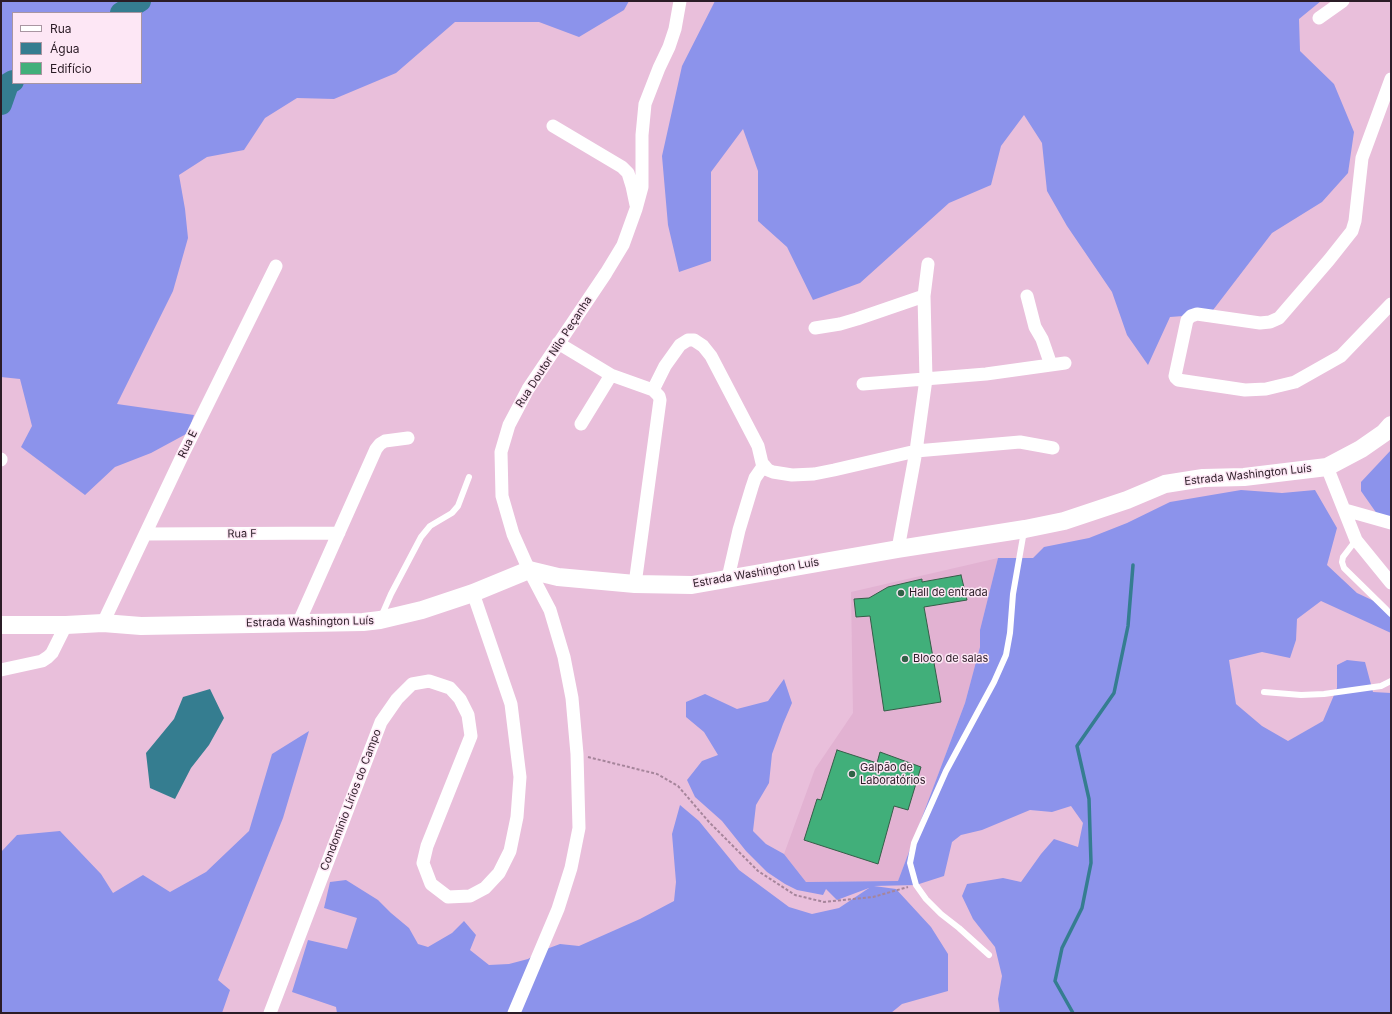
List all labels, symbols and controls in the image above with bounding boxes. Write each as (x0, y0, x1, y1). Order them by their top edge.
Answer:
legend (12, 12, 142, 84)
text: Rua (50, 21, 72, 36)
text: Água (50, 41, 79, 56)
text: Edifício (50, 61, 92, 76)
street label: Rua Doutor Nilo Peçanha (513, 294, 595, 410)
street label: Rua E (176, 428, 200, 460)
street label: Estrada Washington Luís (1184, 462, 1312, 488)
street label: Rua F (227, 527, 257, 541)
street label: Estrada Washington Luís (692, 555, 820, 591)
place label: Hall de entrada (909, 586, 988, 600)
marker: Hall de entrada (896, 588, 906, 598)
street label: Estrada Washington Luís (246, 614, 374, 630)
place label: Bloco de salas (913, 652, 988, 666)
marker: Bloco de salas (900, 654, 910, 664)
street label: Condomínio Lírios do Campo (318, 727, 384, 873)
place label: Galpão de Laboratórios (860, 761, 926, 787)
marker: Galpão de Laboratórios (847, 769, 857, 779)

